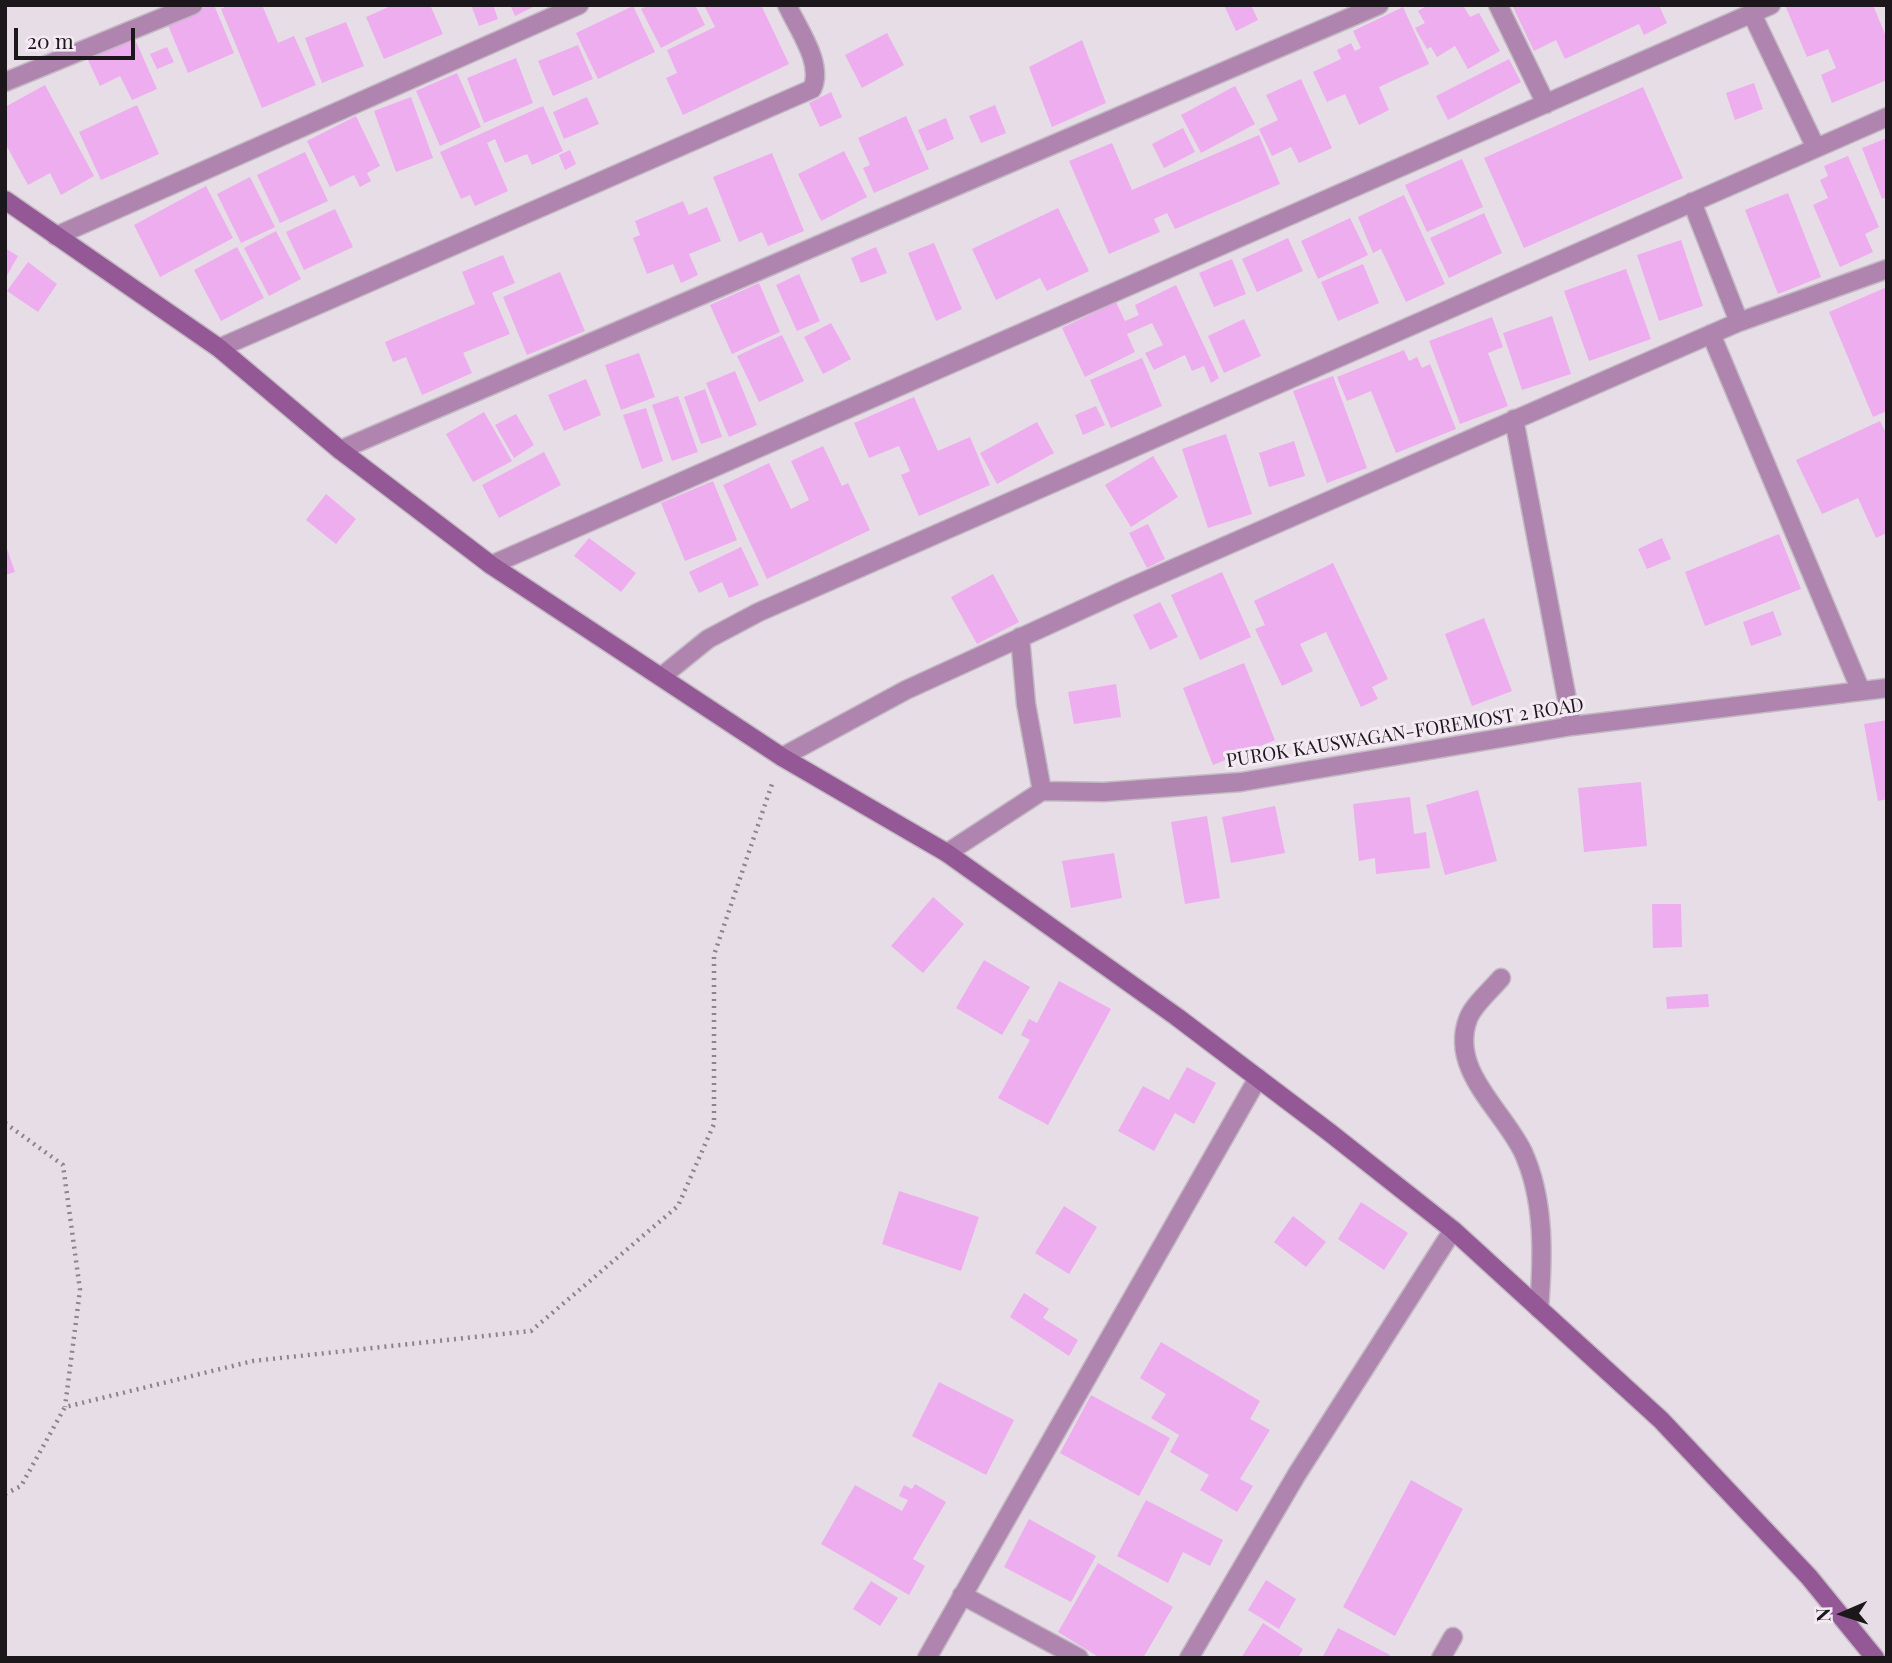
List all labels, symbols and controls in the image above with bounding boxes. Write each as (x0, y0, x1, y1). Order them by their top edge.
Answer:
scale bar (18, 14, 138, 58)
text: 20 m (27, 26, 74, 54)
street label: PUROK KAUSWAGAN-FOREMOST 2 ROAD (1225, 693, 1585, 773)
north arrow (1808, 1579, 1878, 1649)
text: N (1809, 1608, 1835, 1623)

